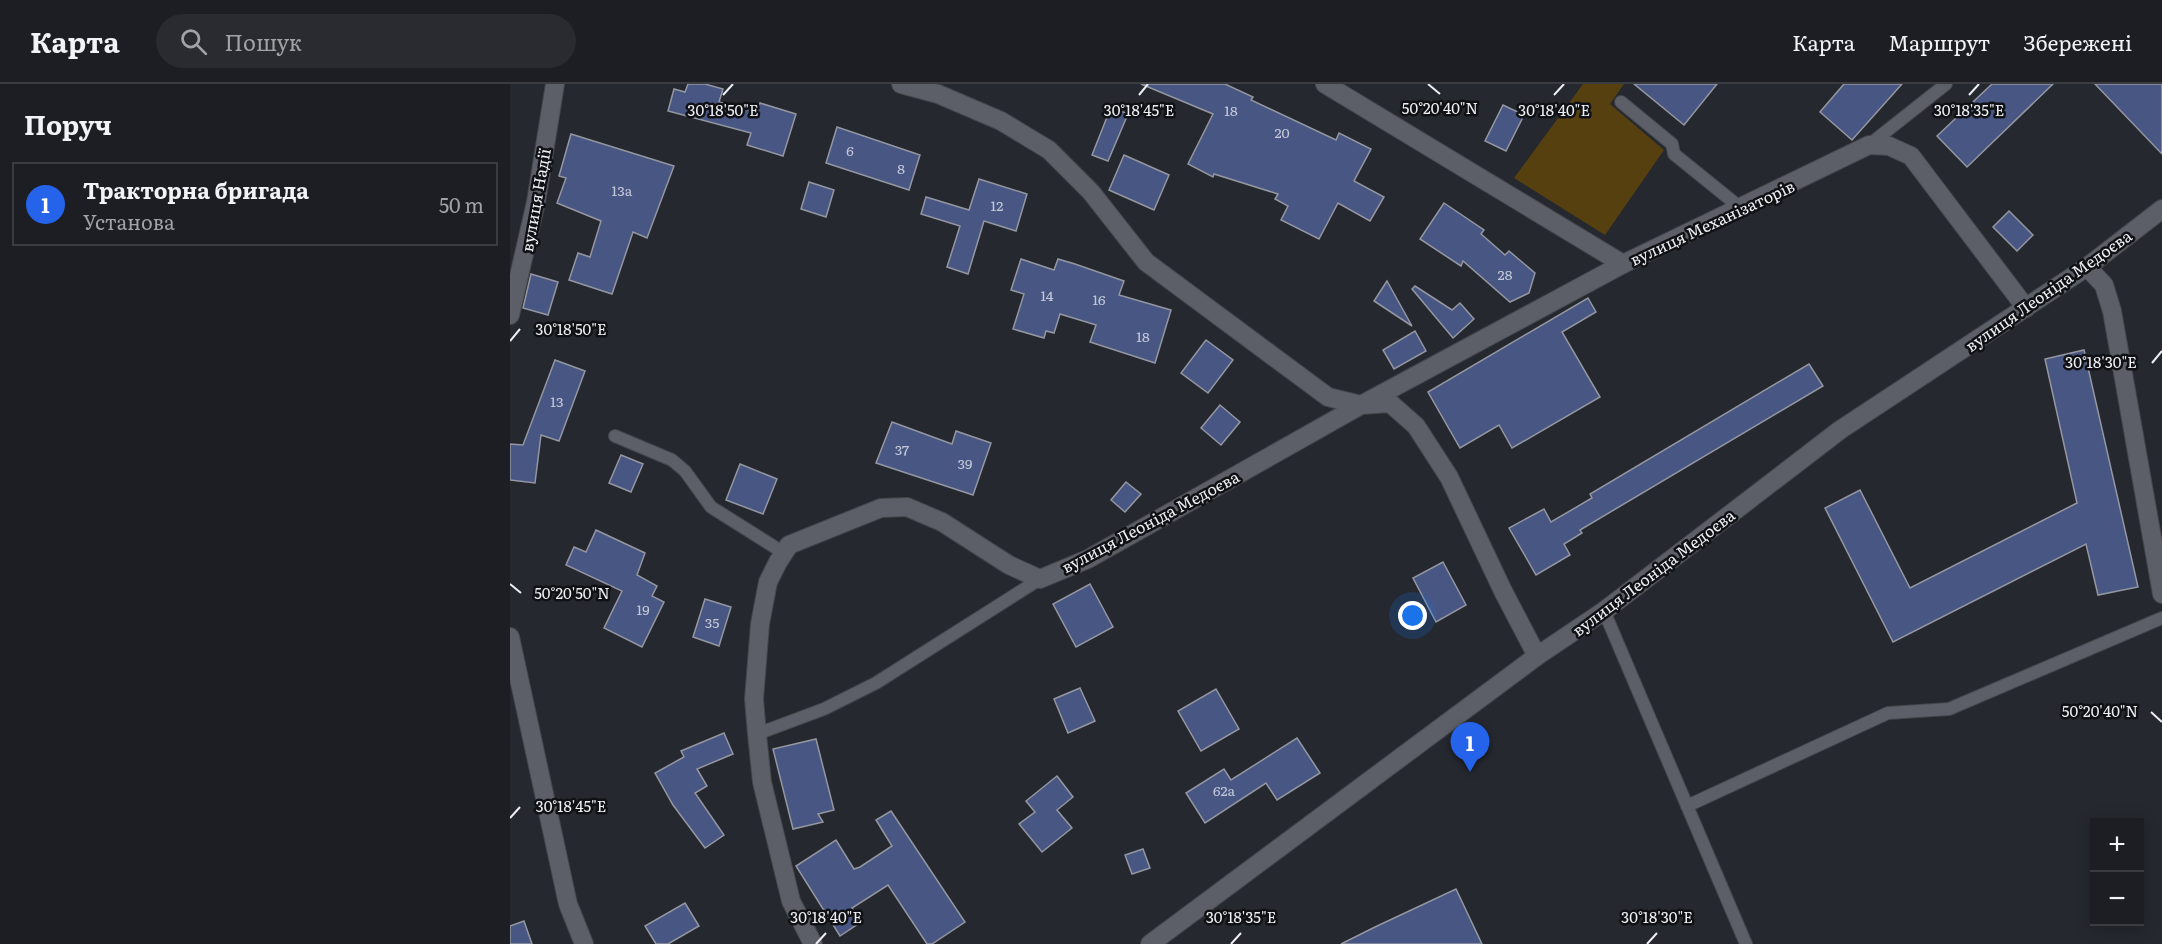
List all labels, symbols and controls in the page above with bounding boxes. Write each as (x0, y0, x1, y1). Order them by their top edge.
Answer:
search box (156, 14, 576, 68)
text: Карта (30, 20, 120, 62)
icon: search (177, 25, 210, 58)
text: Пошук (225, 25, 302, 58)
text: Карта (1792, 26, 1855, 57)
text: Маршрут (1888, 26, 1990, 57)
text: Збережені (2023, 26, 2132, 57)
text: 50°20'40"N (1402, 96, 1478, 119)
text: 30°18'50"E (687, 98, 759, 121)
text: 30°18'45"E (1104, 98, 1174, 121)
text: 30°18'40"E (1518, 98, 1590, 121)
text: 30°18'35"E (1934, 98, 2004, 121)
house number: 18 (1224, 100, 1238, 120)
text: Поруч (24, 104, 112, 143)
house number: 20 (1274, 122, 1290, 142)
house number: 6 (846, 140, 854, 160)
street label: вулиця Надії (514, 146, 556, 254)
house number: 8 (897, 158, 905, 178)
text: Тракторна бригада (83, 173, 309, 206)
street label: вулиця Механізаторів (1626, 173, 1798, 271)
house number: 13а (612, 180, 633, 200)
text: 1 (41, 189, 50, 219)
text: 50 m (439, 189, 484, 219)
house number: 12 (991, 195, 1003, 215)
text: Установа (83, 206, 175, 236)
street label: вулиця Леоніда Медоєва (1960, 223, 2136, 357)
house number: 28 (1498, 264, 1513, 284)
house number: 14 (1041, 285, 1054, 305)
house number: 16 (1092, 289, 1106, 309)
text: 30°18'50"E (535, 317, 607, 340)
house number: 18 (1136, 326, 1150, 346)
text: 30°18'30"E (2065, 350, 2137, 373)
house number: 13 (550, 391, 564, 411)
house number: 37 (895, 439, 909, 459)
house number: 39 (958, 453, 972, 473)
street label: вулиця Леоніда Медоєва (1057, 464, 1244, 578)
street label: вулиця Леоніда Медоєва (1567, 502, 1740, 641)
text: 50°20'50"N (534, 581, 610, 604)
house number: 19 (636, 599, 650, 619)
your location (1398, 601, 1427, 630)
house number: 35 (705, 612, 719, 632)
text: 50°20'40"N (2062, 699, 2138, 722)
pin: 1 (1450, 722, 1490, 772)
house number: 62а (1213, 780, 1236, 800)
text: 30°18'45"E (536, 794, 606, 817)
map controls (2090, 818, 2144, 926)
button: + (2090, 818, 2144, 872)
button: − (2090, 872, 2144, 926)
text: 30°18'40"E (790, 905, 862, 928)
text: 30°18'35"E (1206, 905, 1276, 928)
text: 30°18'30"E (1621, 905, 1693, 928)

